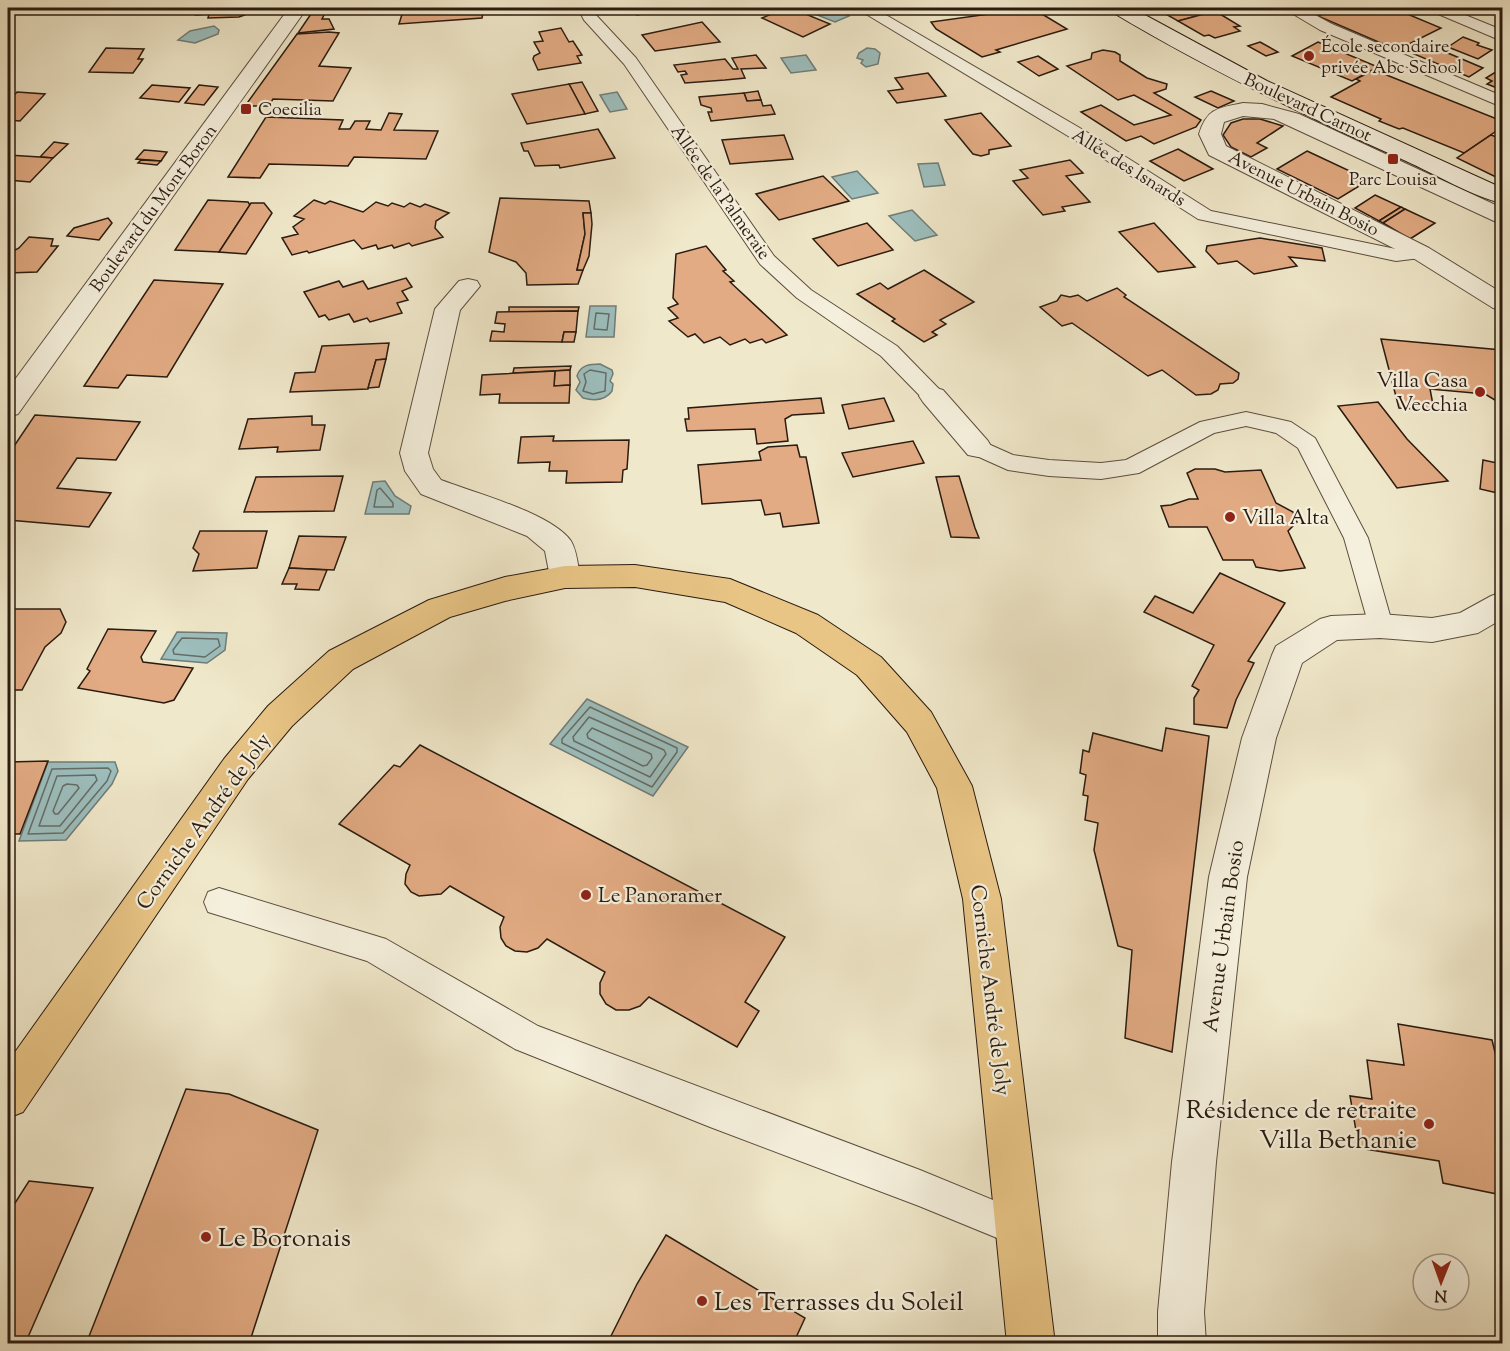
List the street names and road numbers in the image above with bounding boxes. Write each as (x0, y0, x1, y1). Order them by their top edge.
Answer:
street label: Boulevard Carnot (1239, 68, 1375, 150)
street label: Boulevard du Mont Boron (85, 120, 225, 298)
street label: Allée de la Palmeraie (663, 120, 776, 266)
street label: Allée des Isnards (1066, 123, 1190, 214)
street label: Avenue Urbain Bosio (1223, 145, 1383, 244)
street label: Corniche André de Joly (130, 727, 279, 917)
street label: Avenue Urbain Bosio (1197, 838, 1253, 1034)
street label: Corniche André de Joly (961, 883, 1017, 1098)

